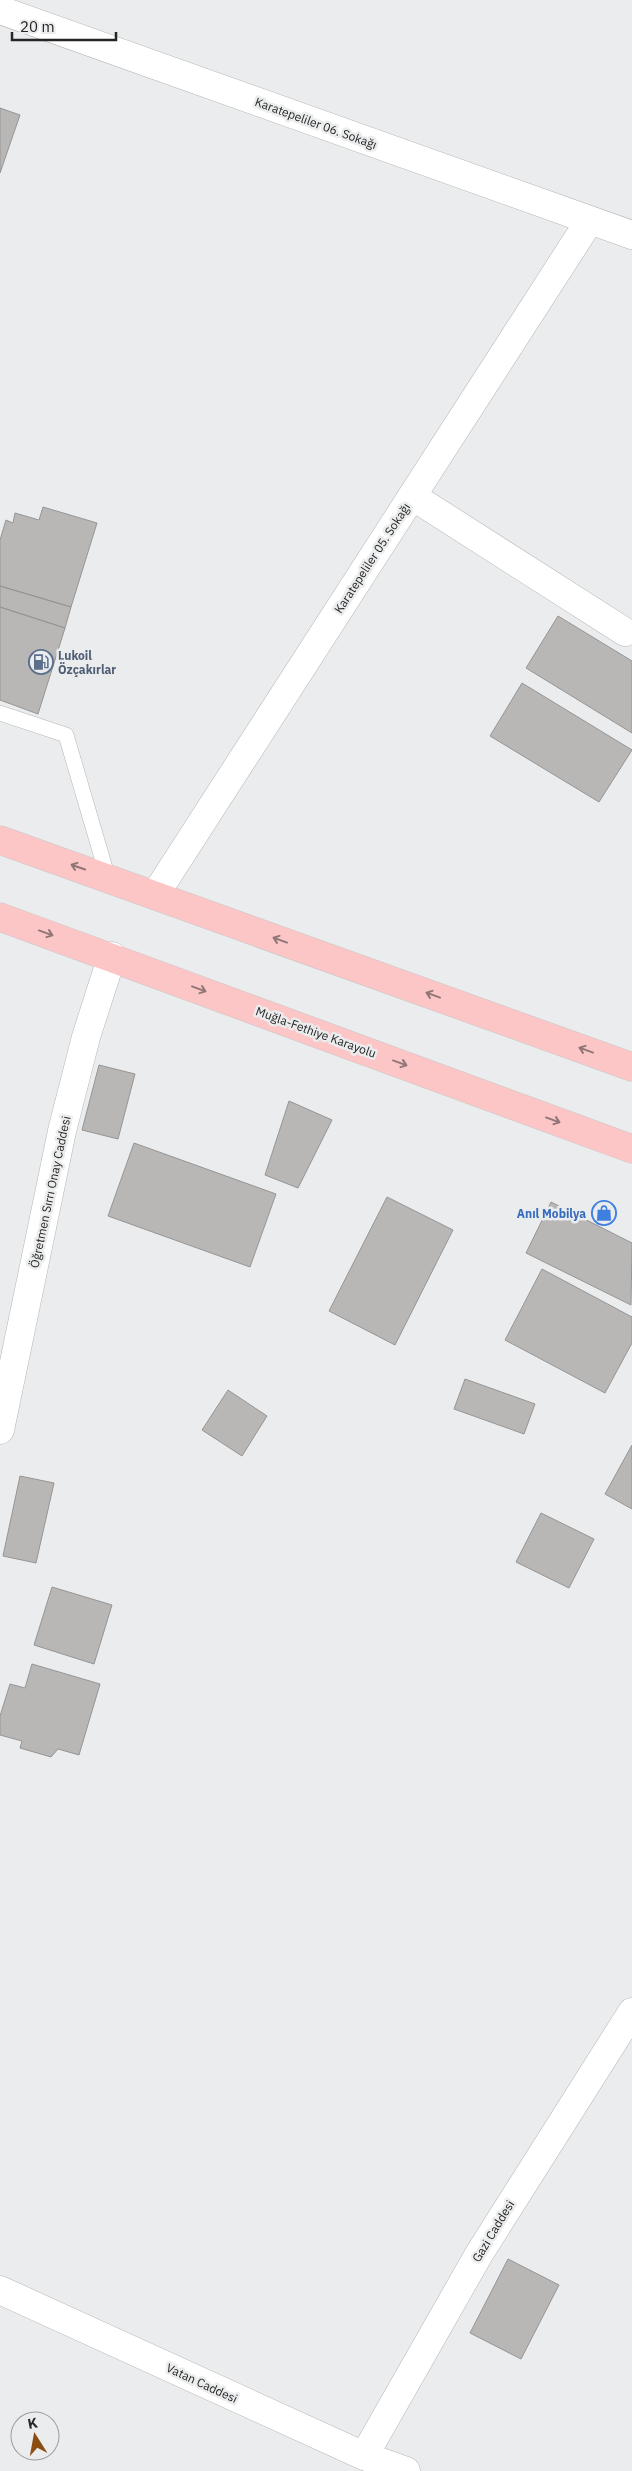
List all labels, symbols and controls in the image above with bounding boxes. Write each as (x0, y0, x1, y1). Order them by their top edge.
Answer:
scale bar (12, 10, 116, 42)
text: 20 m (20, 17, 55, 36)
street label: Karatepeliler 06. Sokağı (253, 94, 379, 152)
street label: Karatepeliler 05. Sokağı (331, 500, 413, 616)
place label: Lukoil Özçakırlar (58, 648, 116, 677)
fuel station icon: Lukoil Özçakırlar (28, 649, 54, 675)
one-way arrow (71, 862, 86, 871)
one-way arrow (38, 929, 53, 938)
one-way arrow (273, 935, 289, 944)
one-way arrow (190, 985, 206, 994)
one-way arrow (426, 990, 442, 999)
street label: Muğla-Fethiye Karayolu (254, 1003, 378, 1061)
one-way arrow (579, 1045, 594, 1054)
one-way arrow (392, 1059, 407, 1069)
street label: Öğretmen Sırrı Onay Caddesi (27, 1115, 73, 1269)
one-way arrow (544, 1116, 560, 1125)
shop icon: Anıl Mobilya (591, 1200, 617, 1226)
place label: Anıl Mobilya (517, 1206, 586, 1221)
street label: Gazi Caddesi (469, 2197, 517, 2265)
street label: Vatan Caddesi (164, 2360, 240, 2406)
north arrow (10, 2411, 60, 2461)
text: K (26, 2413, 39, 2433)

